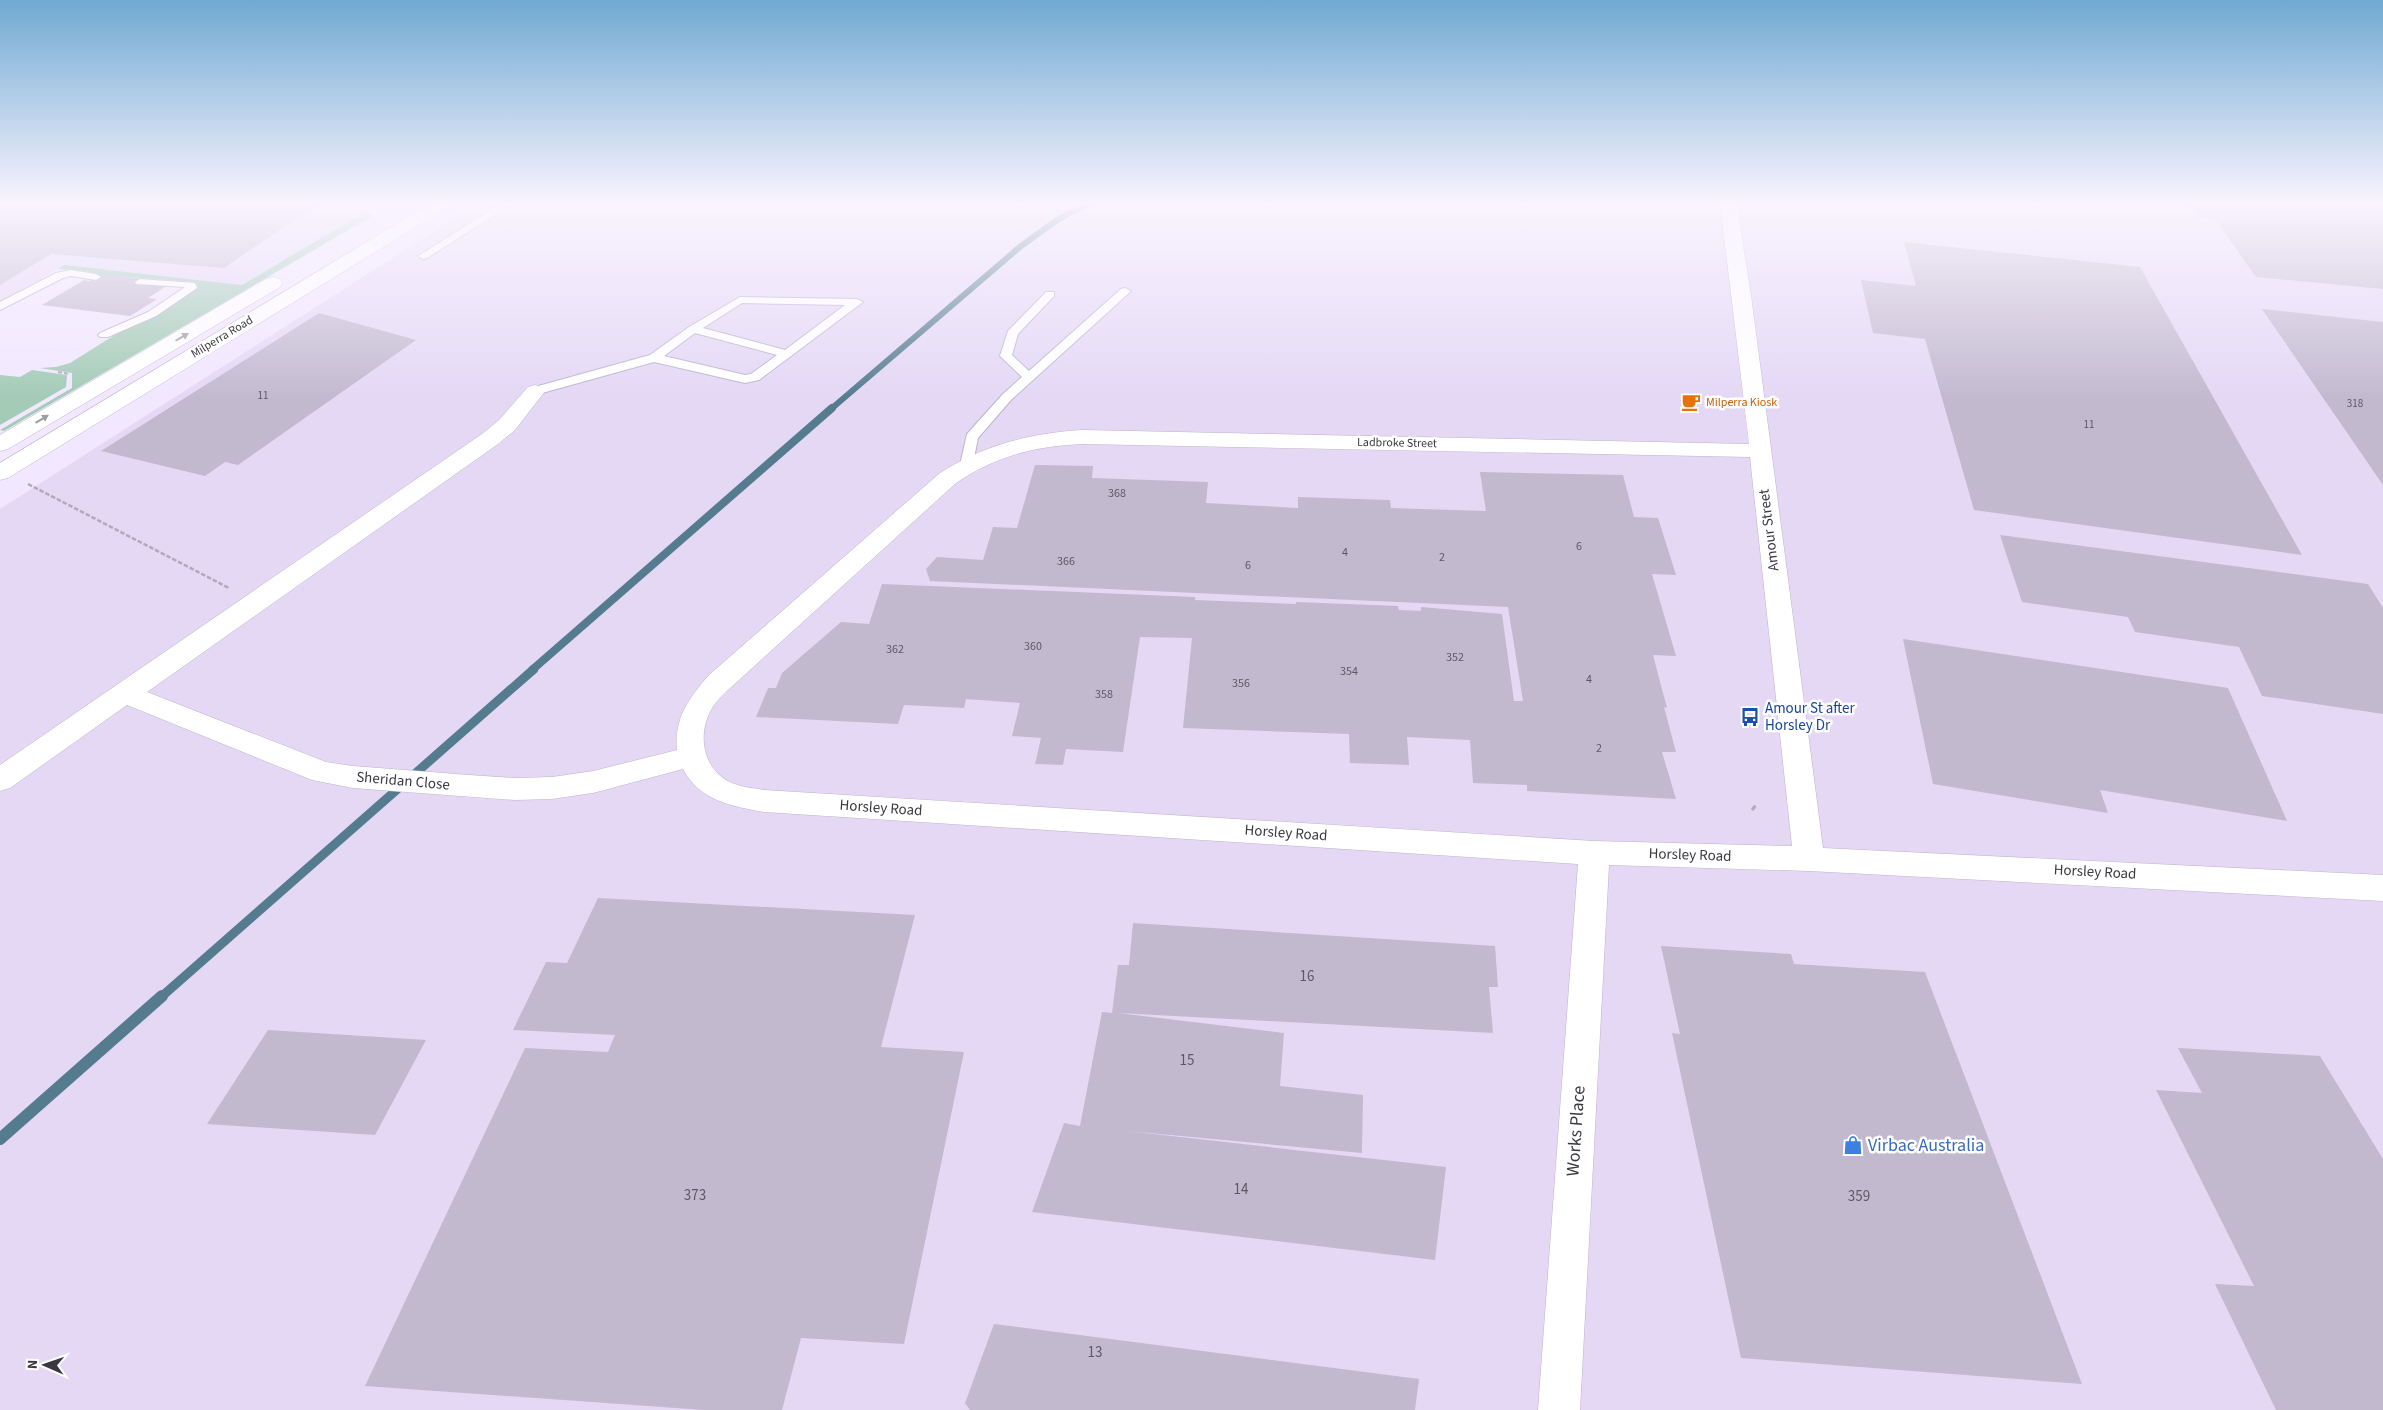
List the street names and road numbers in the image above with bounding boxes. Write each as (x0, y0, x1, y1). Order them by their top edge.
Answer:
street label: Milperra Road (188, 312, 256, 362)
street label: Ladbroke Street (1357, 434, 1437, 452)
street label: Amour Street (1754, 488, 1784, 572)
street label: Sheridan Close (355, 766, 451, 796)
street label: Horsley Road (839, 795, 923, 821)
street label: Horsley Road (1244, 820, 1328, 846)
street label: Horsley Road (1648, 843, 1732, 867)
street label: Horsley Road (2053, 859, 2137, 885)
street label: Works Place (1560, 1085, 1592, 1177)

